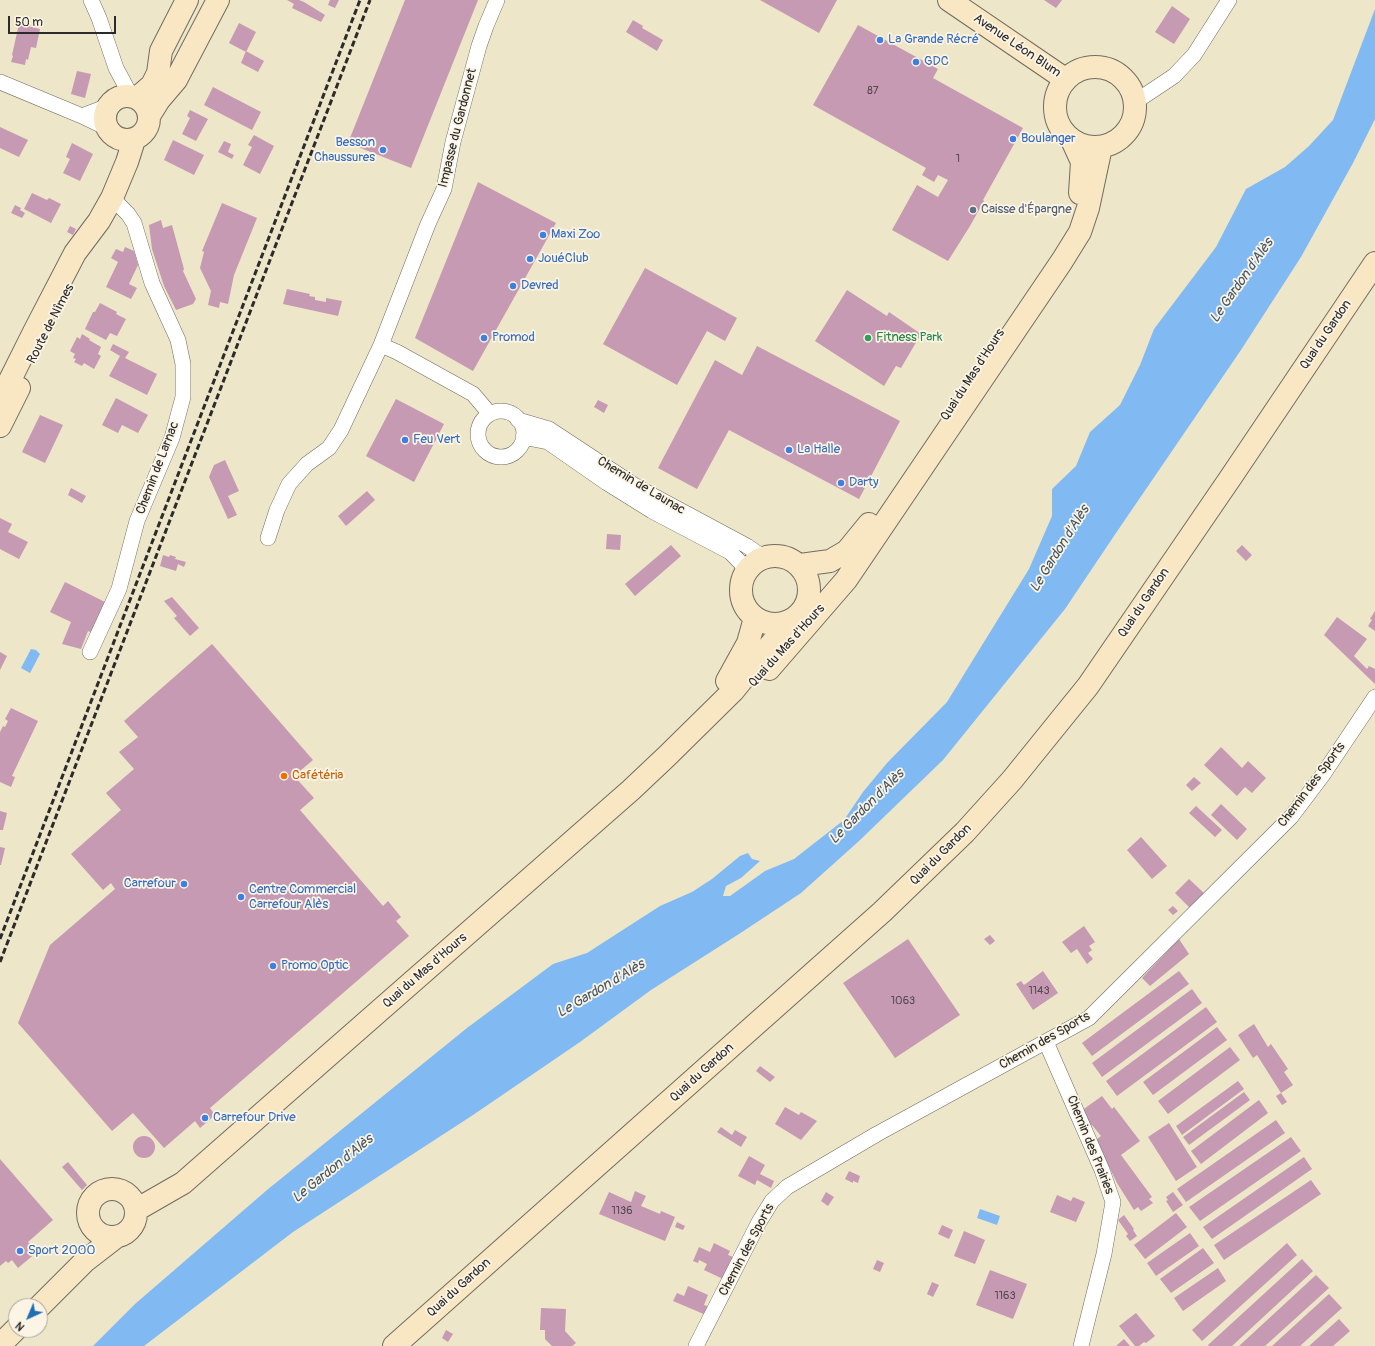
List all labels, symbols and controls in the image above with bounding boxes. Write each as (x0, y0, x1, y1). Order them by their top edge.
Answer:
scale bar (10, 8, 118, 34)
street label: Avenue Léon Blum (970, 11, 1064, 81)
text: 50 m (15, 15, 43, 30)
place label: La Grande Récré (888, 32, 979, 48)
marker: La Grande Récré (875, 35, 885, 45)
place label: GDC (924, 54, 949, 70)
marker: GDC (911, 57, 921, 67)
street label: Impasse du Gardonnet (436, 67, 480, 189)
house number: 87 (867, 84, 879, 98)
place label: Boulanger (1021, 131, 1076, 147)
marker: Boulanger (1008, 134, 1018, 144)
place label: Besson Chaussures (314, 135, 375, 166)
marker: Besson Chaussures (378, 145, 388, 155)
house number: 1 (956, 152, 960, 166)
place label: Caisse d'Épargne (981, 202, 1072, 218)
marker: Caisse d'Épargne (968, 205, 978, 215)
place label: Maxi Zoo (551, 227, 600, 243)
marker: Maxi Zoo (538, 230, 548, 240)
water label: Le Gardon d'Alès (1207, 236, 1277, 326)
place label: JouéClub (538, 251, 589, 267)
marker: JouéClub (525, 254, 535, 264)
place label: Devred (521, 278, 559, 294)
street label: Route de Nîmes (24, 281, 78, 367)
marker: Devred (508, 281, 518, 291)
street label: Quai du Gardon (1297, 297, 1355, 373)
street label: Quai du Mas d'Hours (937, 326, 1009, 424)
place label: Promod (492, 330, 535, 346)
place label: Fitness Park (876, 330, 942, 346)
marker: Promod (479, 333, 489, 343)
marker: Fitness Park (863, 333, 873, 343)
street label: Chemin de Larnac (133, 419, 183, 517)
place label: Feu Vert (413, 432, 460, 448)
marker: Feu Vert (400, 435, 410, 445)
place label: La Halle (797, 442, 840, 458)
marker: La Halle (784, 445, 794, 455)
street label: Chemin de Launac (594, 454, 688, 518)
place label: Darty (849, 475, 879, 491)
marker: Darty (836, 478, 846, 488)
water label: Le Gardon d'Alès (1027, 503, 1093, 595)
street label: Quai du Gardon (1115, 565, 1173, 641)
street label: Quai du Mas d'Hours (746, 601, 828, 691)
street label: Chemin des Sports (1275, 739, 1349, 831)
water label: Le Gardon d'Alès (826, 766, 908, 848)
place label: Cafétéria (292, 768, 343, 784)
marker: Cafétéria (279, 771, 289, 781)
street label: Quai du Gardon (907, 821, 975, 889)
place label: Carrefour (124, 876, 176, 892)
marker: Carrefour (179, 879, 189, 889)
place label: Centre Commercial Carrefour Alès (249, 882, 356, 913)
marker: Centre Commercial Carrefour Alès (236, 892, 246, 902)
street label: Quai du Mas d'Hours (380, 930, 470, 1012)
water label: Le Gardon d'Alès (554, 956, 648, 1022)
place label: Promo Optic (281, 958, 349, 974)
marker: Promo Optic (268, 961, 278, 971)
house number: 1143 (1028, 984, 1050, 998)
house number: 1063 (891, 994, 915, 1008)
street label: Chemin des Sports (997, 1009, 1093, 1073)
street label: Quai du Gardon (667, 1040, 737, 1106)
street label: Chemin des Prairies (1063, 1093, 1117, 1197)
place label: Carrefour Drive (213, 1110, 296, 1126)
marker: Carrefour Drive (200, 1113, 210, 1123)
water label: Le Gardon d'Alès (289, 1131, 377, 1207)
street label: Chemin des Sports (716, 1201, 778, 1299)
house number: 1136 (611, 1204, 633, 1218)
place label: Sport 2000 (28, 1243, 95, 1259)
marker: Sport 2000 (15, 1246, 25, 1256)
street label: Quai du Gardon (424, 1255, 494, 1321)
house number: 1163 (994, 1289, 1016, 1303)
north arrow (8, 1298, 48, 1338)
text: N (13, 1319, 27, 1334)

